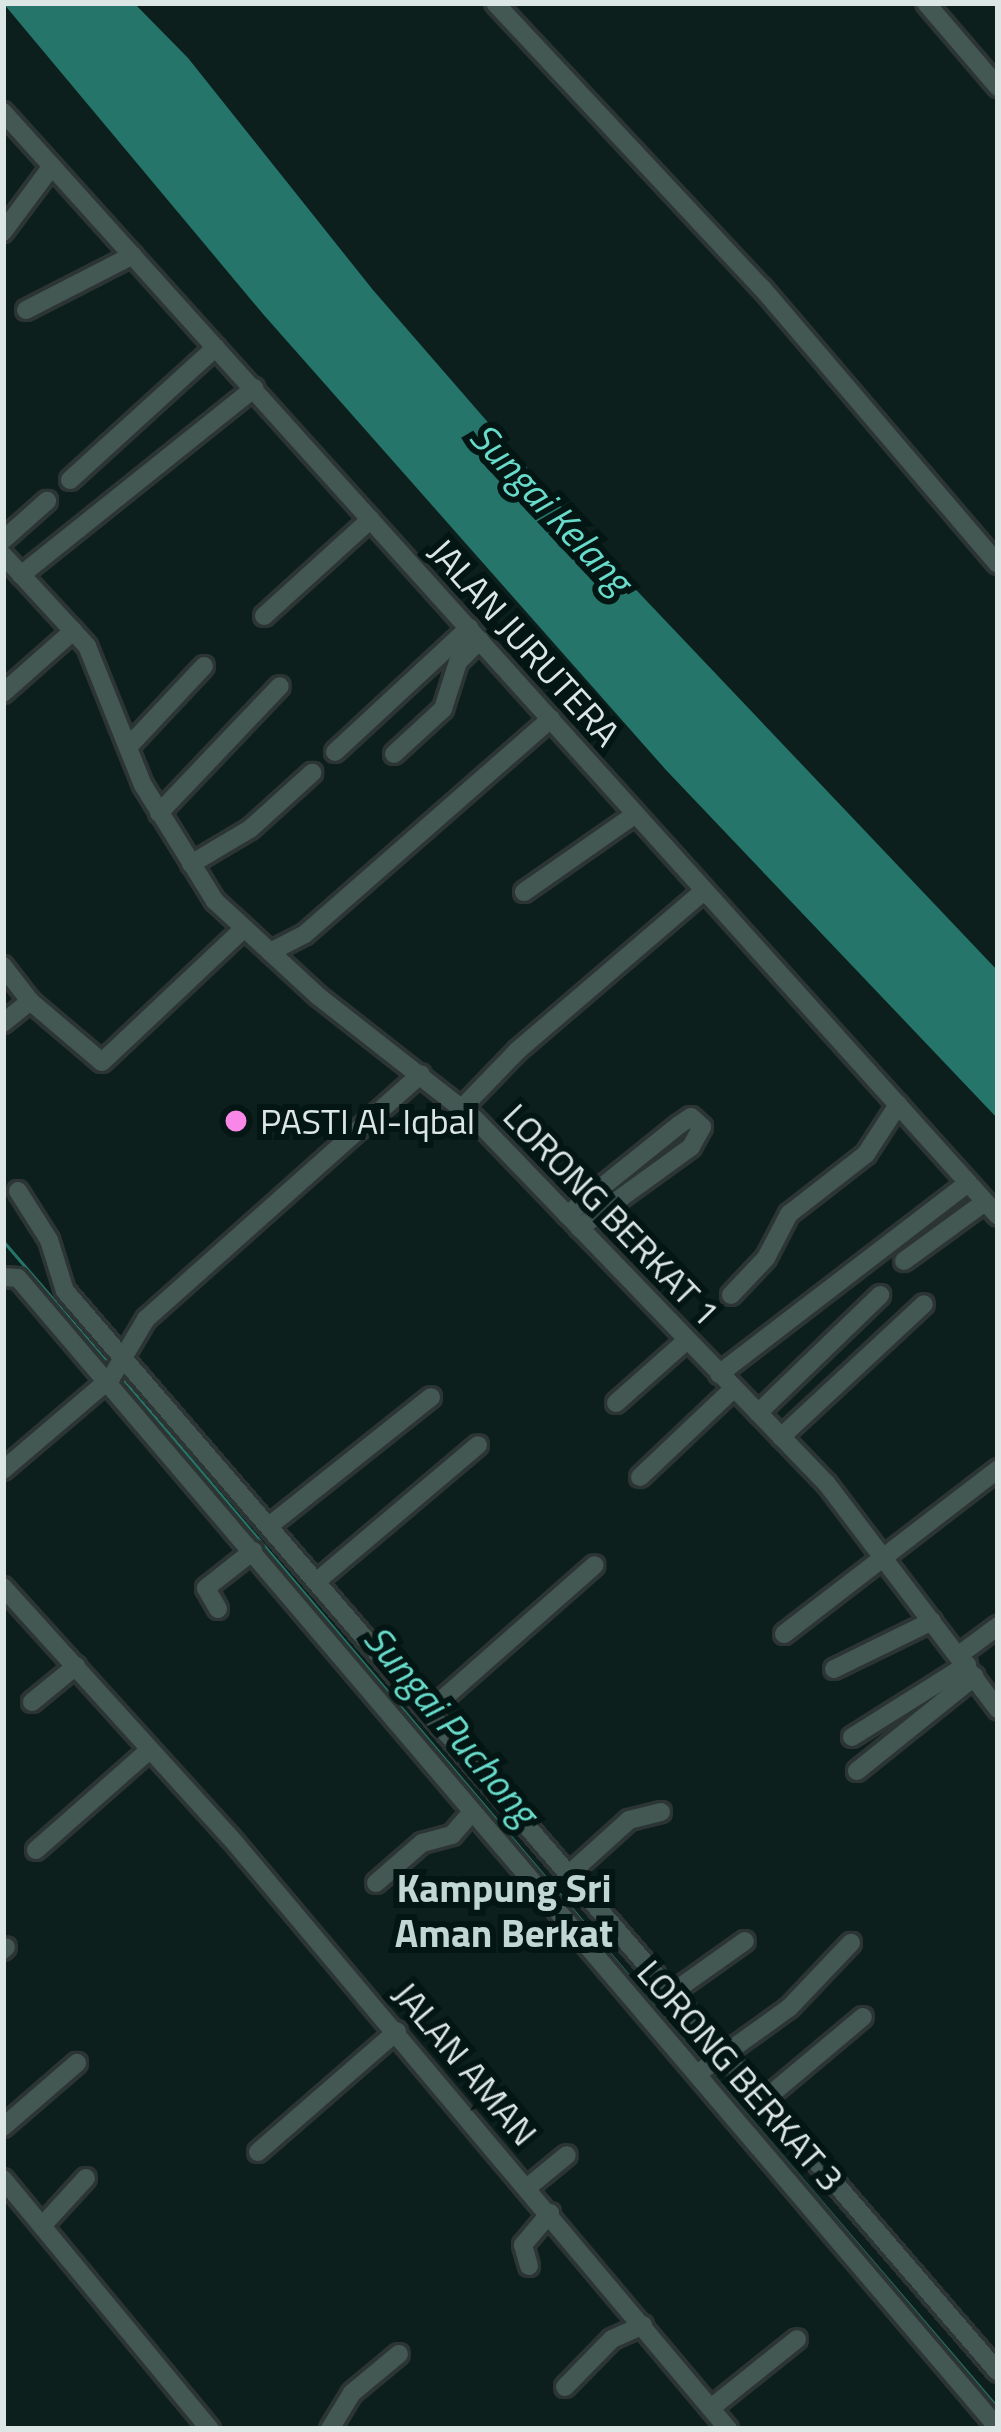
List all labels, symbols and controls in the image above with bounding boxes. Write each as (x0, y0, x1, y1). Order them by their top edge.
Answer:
water label: Sungai Kelang (460, 413, 642, 603)
street label: JALAN JURUTERA (421, 529, 629, 755)
street label: LORONG BERKAT 1 (495, 1094, 729, 1334)
place label: PASTI Al-Iqbal (260, 1099, 475, 1143)
marker: PASTI Al-Iqbal (223, 1108, 249, 1134)
water label: Sungai Puchong (354, 1616, 548, 1834)
district label: Kampung Sri Aman Berkat (395, 1866, 613, 1957)
street label: LORONG BERKAT 3 (629, 1951, 853, 2199)
street label: JALAN AMAN (385, 1972, 547, 2154)

